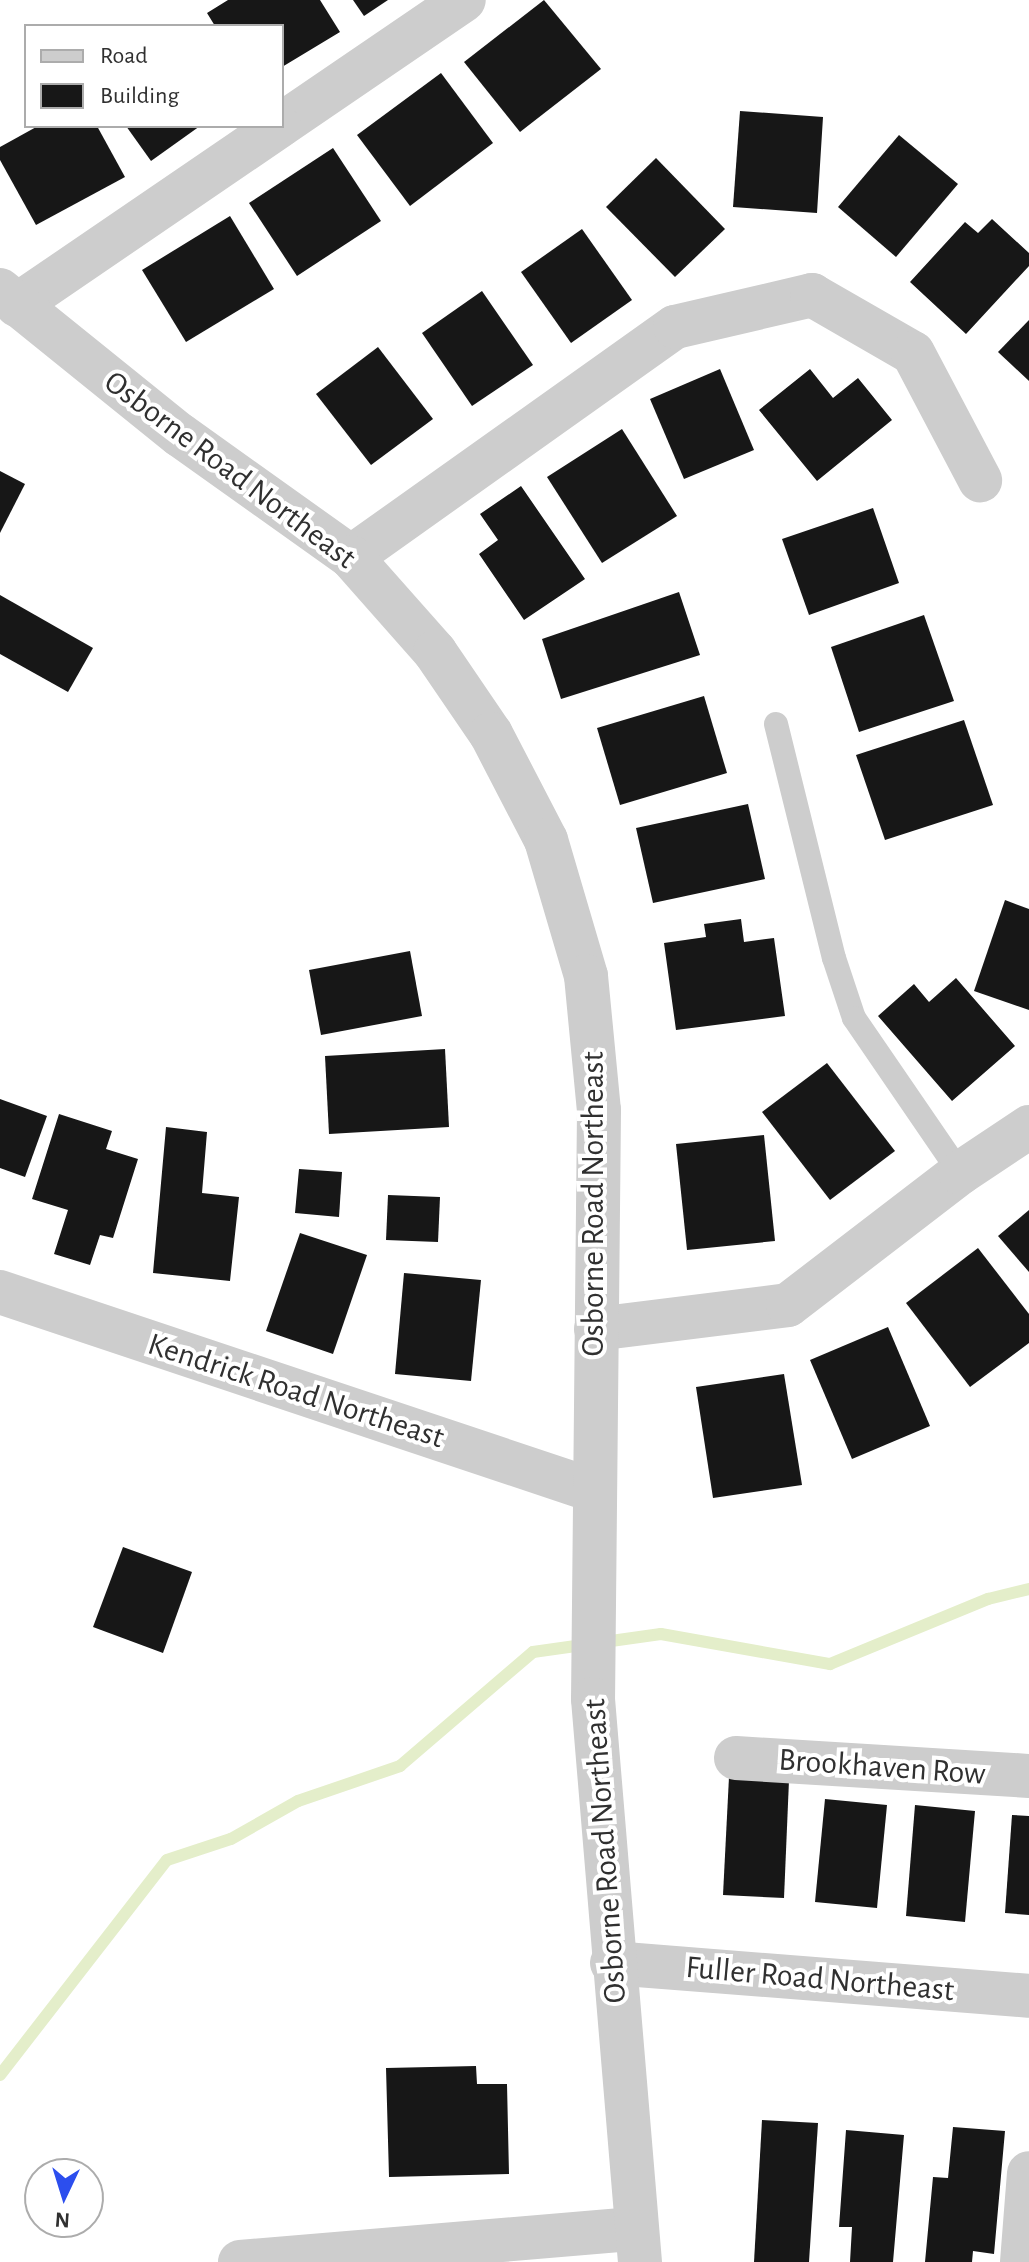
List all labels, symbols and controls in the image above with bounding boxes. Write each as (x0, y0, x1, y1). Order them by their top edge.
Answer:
legend (24, 24, 284, 128)
text: Road (100, 44, 148, 68)
text: Building (100, 84, 179, 108)
street label: Osborne Road Northeast (97, 363, 363, 577)
street label: Osborne Road Northeast (574, 1051, 612, 1357)
street label: Kendrick Road Northeast (143, 1325, 449, 1457)
street label: Osborne Road Northeast (575, 1697, 635, 2005)
street label: Brookhaven Row (777, 1741, 987, 1793)
street label: Fuller Road Northeast (684, 1948, 956, 2010)
north arrow (24, 2158, 104, 2238)
text: N (54, 2208, 71, 2231)

